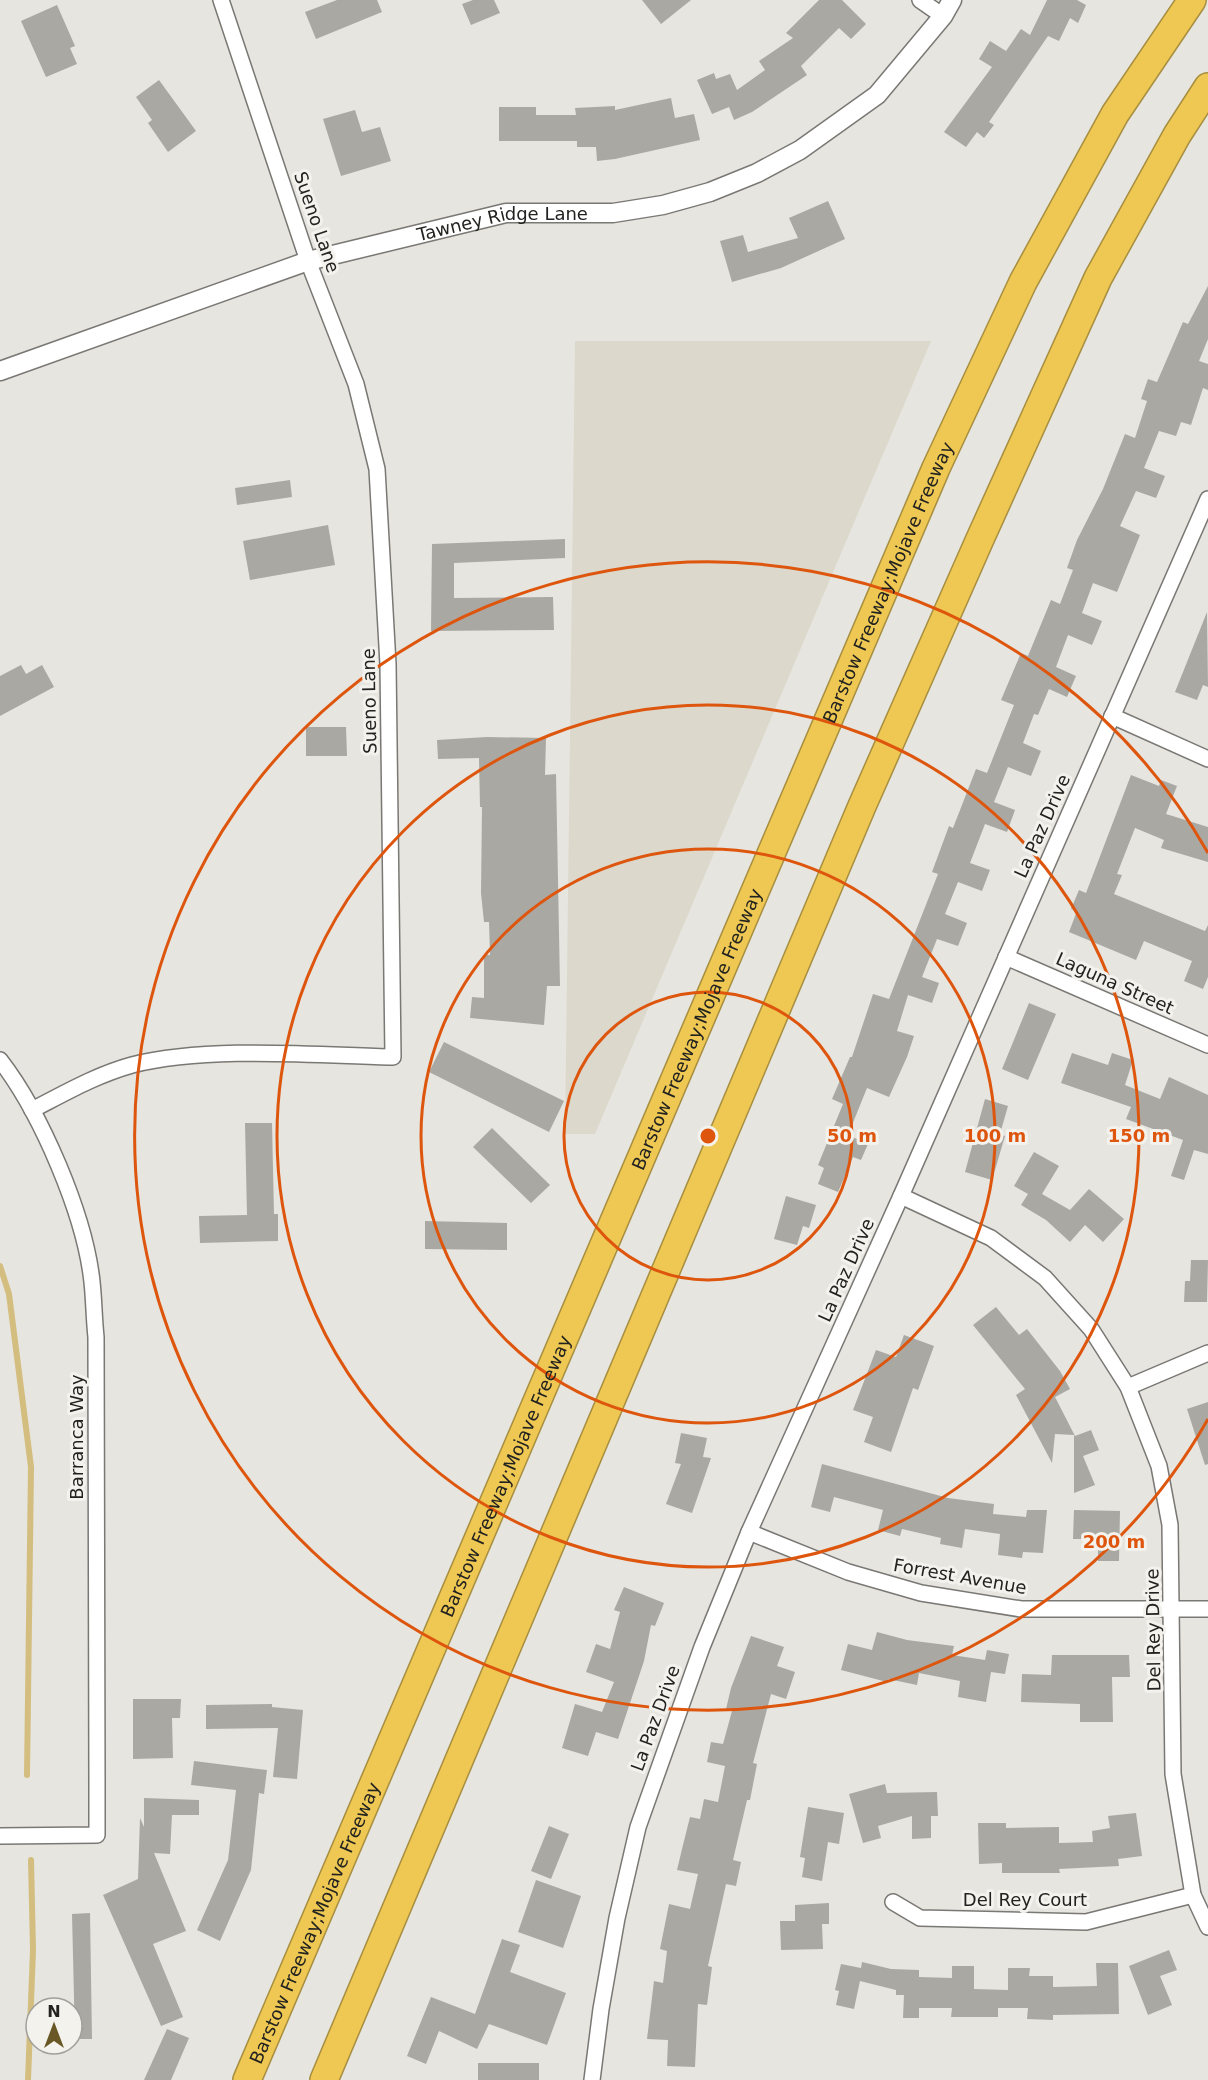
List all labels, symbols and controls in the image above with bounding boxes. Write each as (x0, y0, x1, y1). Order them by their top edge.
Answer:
street label: Sueno Lane (290, 169, 344, 275)
street label: Tawney Ridge Lane (414, 203, 588, 245)
street label: Barstow Freeway;Mojave Freeway (818, 438, 958, 726)
street label: Sueno Lane (358, 648, 380, 754)
street label: La Paz Drive (1010, 771, 1074, 881)
street label: Barstow Freeway;Mojave Freeway (627, 885, 766, 1173)
street label: Laguna Street (1053, 948, 1177, 1018)
text: 50 m (827, 1125, 877, 1146)
text: 100 m (964, 1125, 1026, 1146)
text: 150 m (1108, 1125, 1170, 1146)
centre of rings (698, 1126, 718, 1146)
street label: La Paz Drive (814, 1215, 878, 1325)
street label: Barstow Freeway;Mojave Freeway (436, 1332, 575, 1620)
street label: Barranca Way (66, 1374, 87, 1500)
text: 200 m (1083, 1531, 1145, 1552)
street label: Forrest Avenue (892, 1554, 1028, 1598)
street label: Del Rey Drive (1141, 1568, 1165, 1692)
street label: La Paz Drive (626, 1662, 684, 1774)
street label: Barstow Freeway;Mojave Freeway (245, 1778, 384, 2067)
street label: Del Rey Court (963, 1889, 1087, 1910)
north arrow (24, 1996, 84, 2056)
text: N (47, 2002, 61, 2021)

